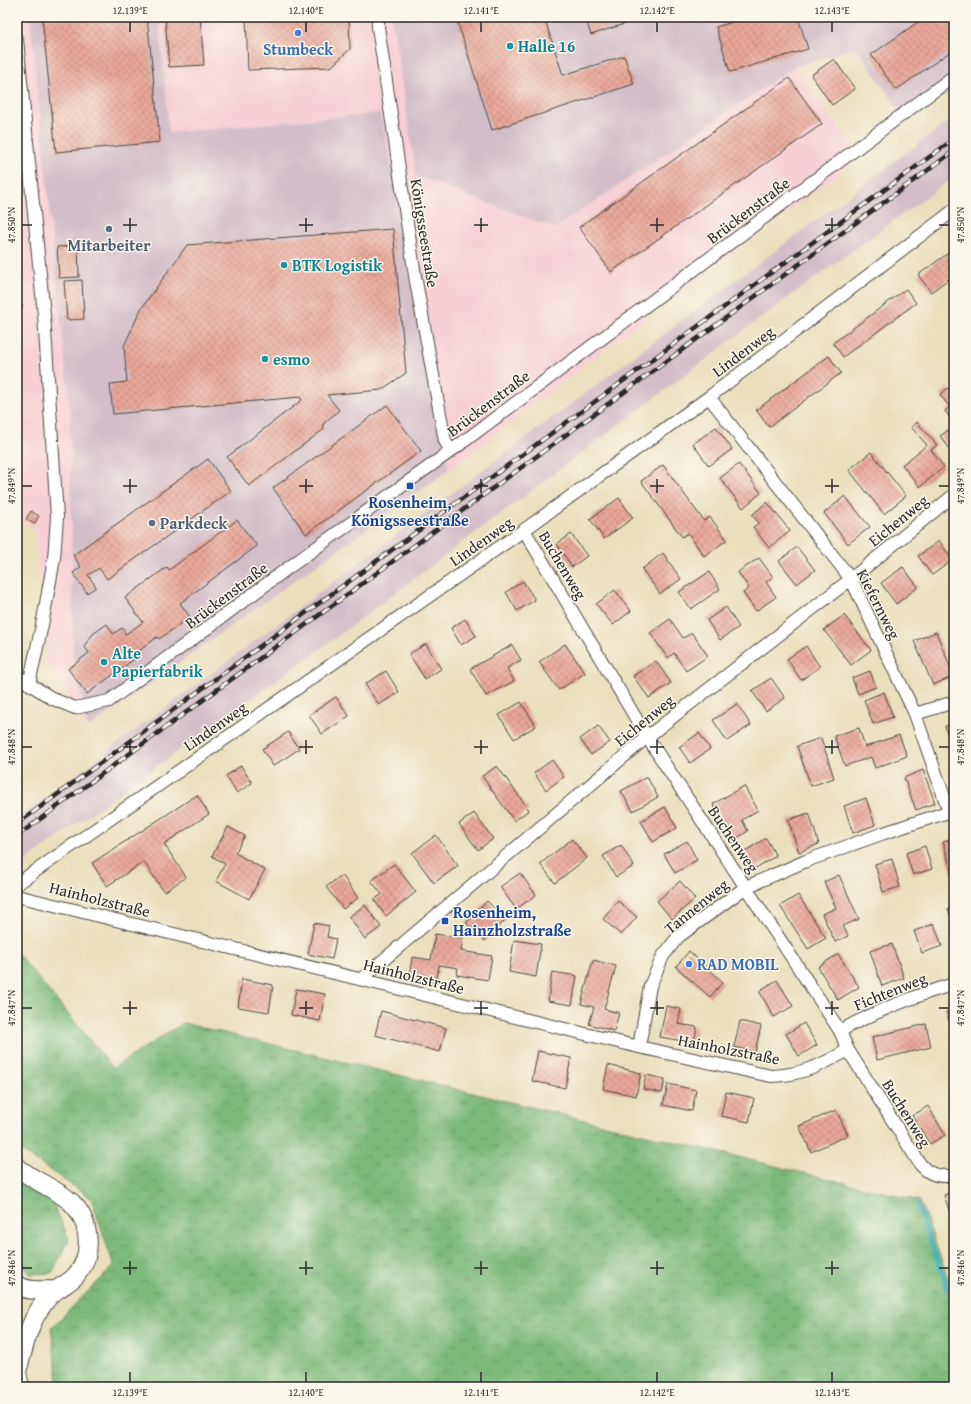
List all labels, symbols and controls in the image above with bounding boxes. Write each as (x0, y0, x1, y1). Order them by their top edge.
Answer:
text: 12.139°E (112, 3, 148, 18)
text: 12.140°E (288, 3, 324, 18)
text: 12.141°E (463, 3, 499, 18)
text: 12.142°E (639, 3, 675, 18)
text: 12.143°E (814, 3, 850, 18)
marker: Stumbeck (293, 28, 303, 38)
place label: Halle 16 (518, 34, 575, 58)
place label: Stumbeck (263, 37, 334, 61)
marker: Halle 16 (505, 41, 515, 51)
street label: Brückenstraße (702, 171, 794, 249)
street label: Königsseestraße (405, 177, 445, 289)
text: 47.850°N (4, 206, 19, 243)
text: 47.850°N (953, 206, 968, 243)
marker: Mitarbeiter (104, 224, 114, 234)
place label: Mitarbeiter (67, 233, 151, 257)
place label: BTK Logistik (292, 253, 383, 277)
marker: BTK Logistik (279, 260, 289, 270)
street label: Lindenweg (707, 319, 779, 382)
place label: esmo (273, 347, 310, 371)
marker: esmo (260, 354, 270, 364)
street label: Brückenstraße (442, 364, 534, 442)
text: 47.849°N (4, 467, 19, 504)
text: 47.849°N (953, 467, 968, 504)
marker: Rosenheim, Königsseestraße (405, 481, 415, 491)
street label: Eichenweg (863, 488, 933, 552)
place label: Rosenheim, Königsseestraße (351, 490, 469, 532)
street label: Lindenweg (444, 510, 518, 572)
place label: Parkdeck (160, 511, 228, 535)
marker: Parkdeck (147, 518, 157, 528)
street label: Buchenweg (533, 526, 593, 604)
street label: Brückenstraße (180, 556, 272, 634)
street label: Kiefernweg (851, 565, 907, 643)
place label: Alte Papierfabrik (112, 641, 204, 683)
marker: Alte Papierfabrik (99, 657, 109, 667)
street label: Eichenweg (609, 688, 679, 752)
street label: Lindenweg (178, 695, 252, 757)
text: 47.848°N (4, 728, 19, 765)
text: 47.848°N (953, 728, 968, 765)
street label: Buchenweg (703, 801, 765, 877)
street label: Tannenweg (659, 872, 733, 940)
street label: Hainholzstraße (47, 875, 153, 923)
place label: Rosenheim, Hainzholzstraße (453, 900, 572, 942)
marker: Rosenheim, Hainzholzstraße (440, 916, 450, 926)
street label: Hainholzstraße (361, 952, 467, 1000)
place label: RAD MOBIL (697, 952, 779, 976)
marker: RAD MOBIL (684, 959, 694, 969)
street label: Fichtenweg (850, 965, 930, 1017)
text: 47.847°N (4, 989, 19, 1026)
text: 47.847°N (953, 989, 968, 1026)
street label: Hainholzstraße (676, 1027, 782, 1071)
street label: Buchenweg (877, 1074, 937, 1152)
text: 47.846°N (4, 1249, 19, 1286)
text: 47.846°N (953, 1249, 968, 1286)
text: 12.139°E (112, 1385, 148, 1400)
text: 12.140°E (288, 1385, 324, 1400)
text: 12.141°E (463, 1385, 499, 1400)
text: 12.142°E (639, 1385, 675, 1400)
text: 12.143°E (814, 1385, 850, 1400)

